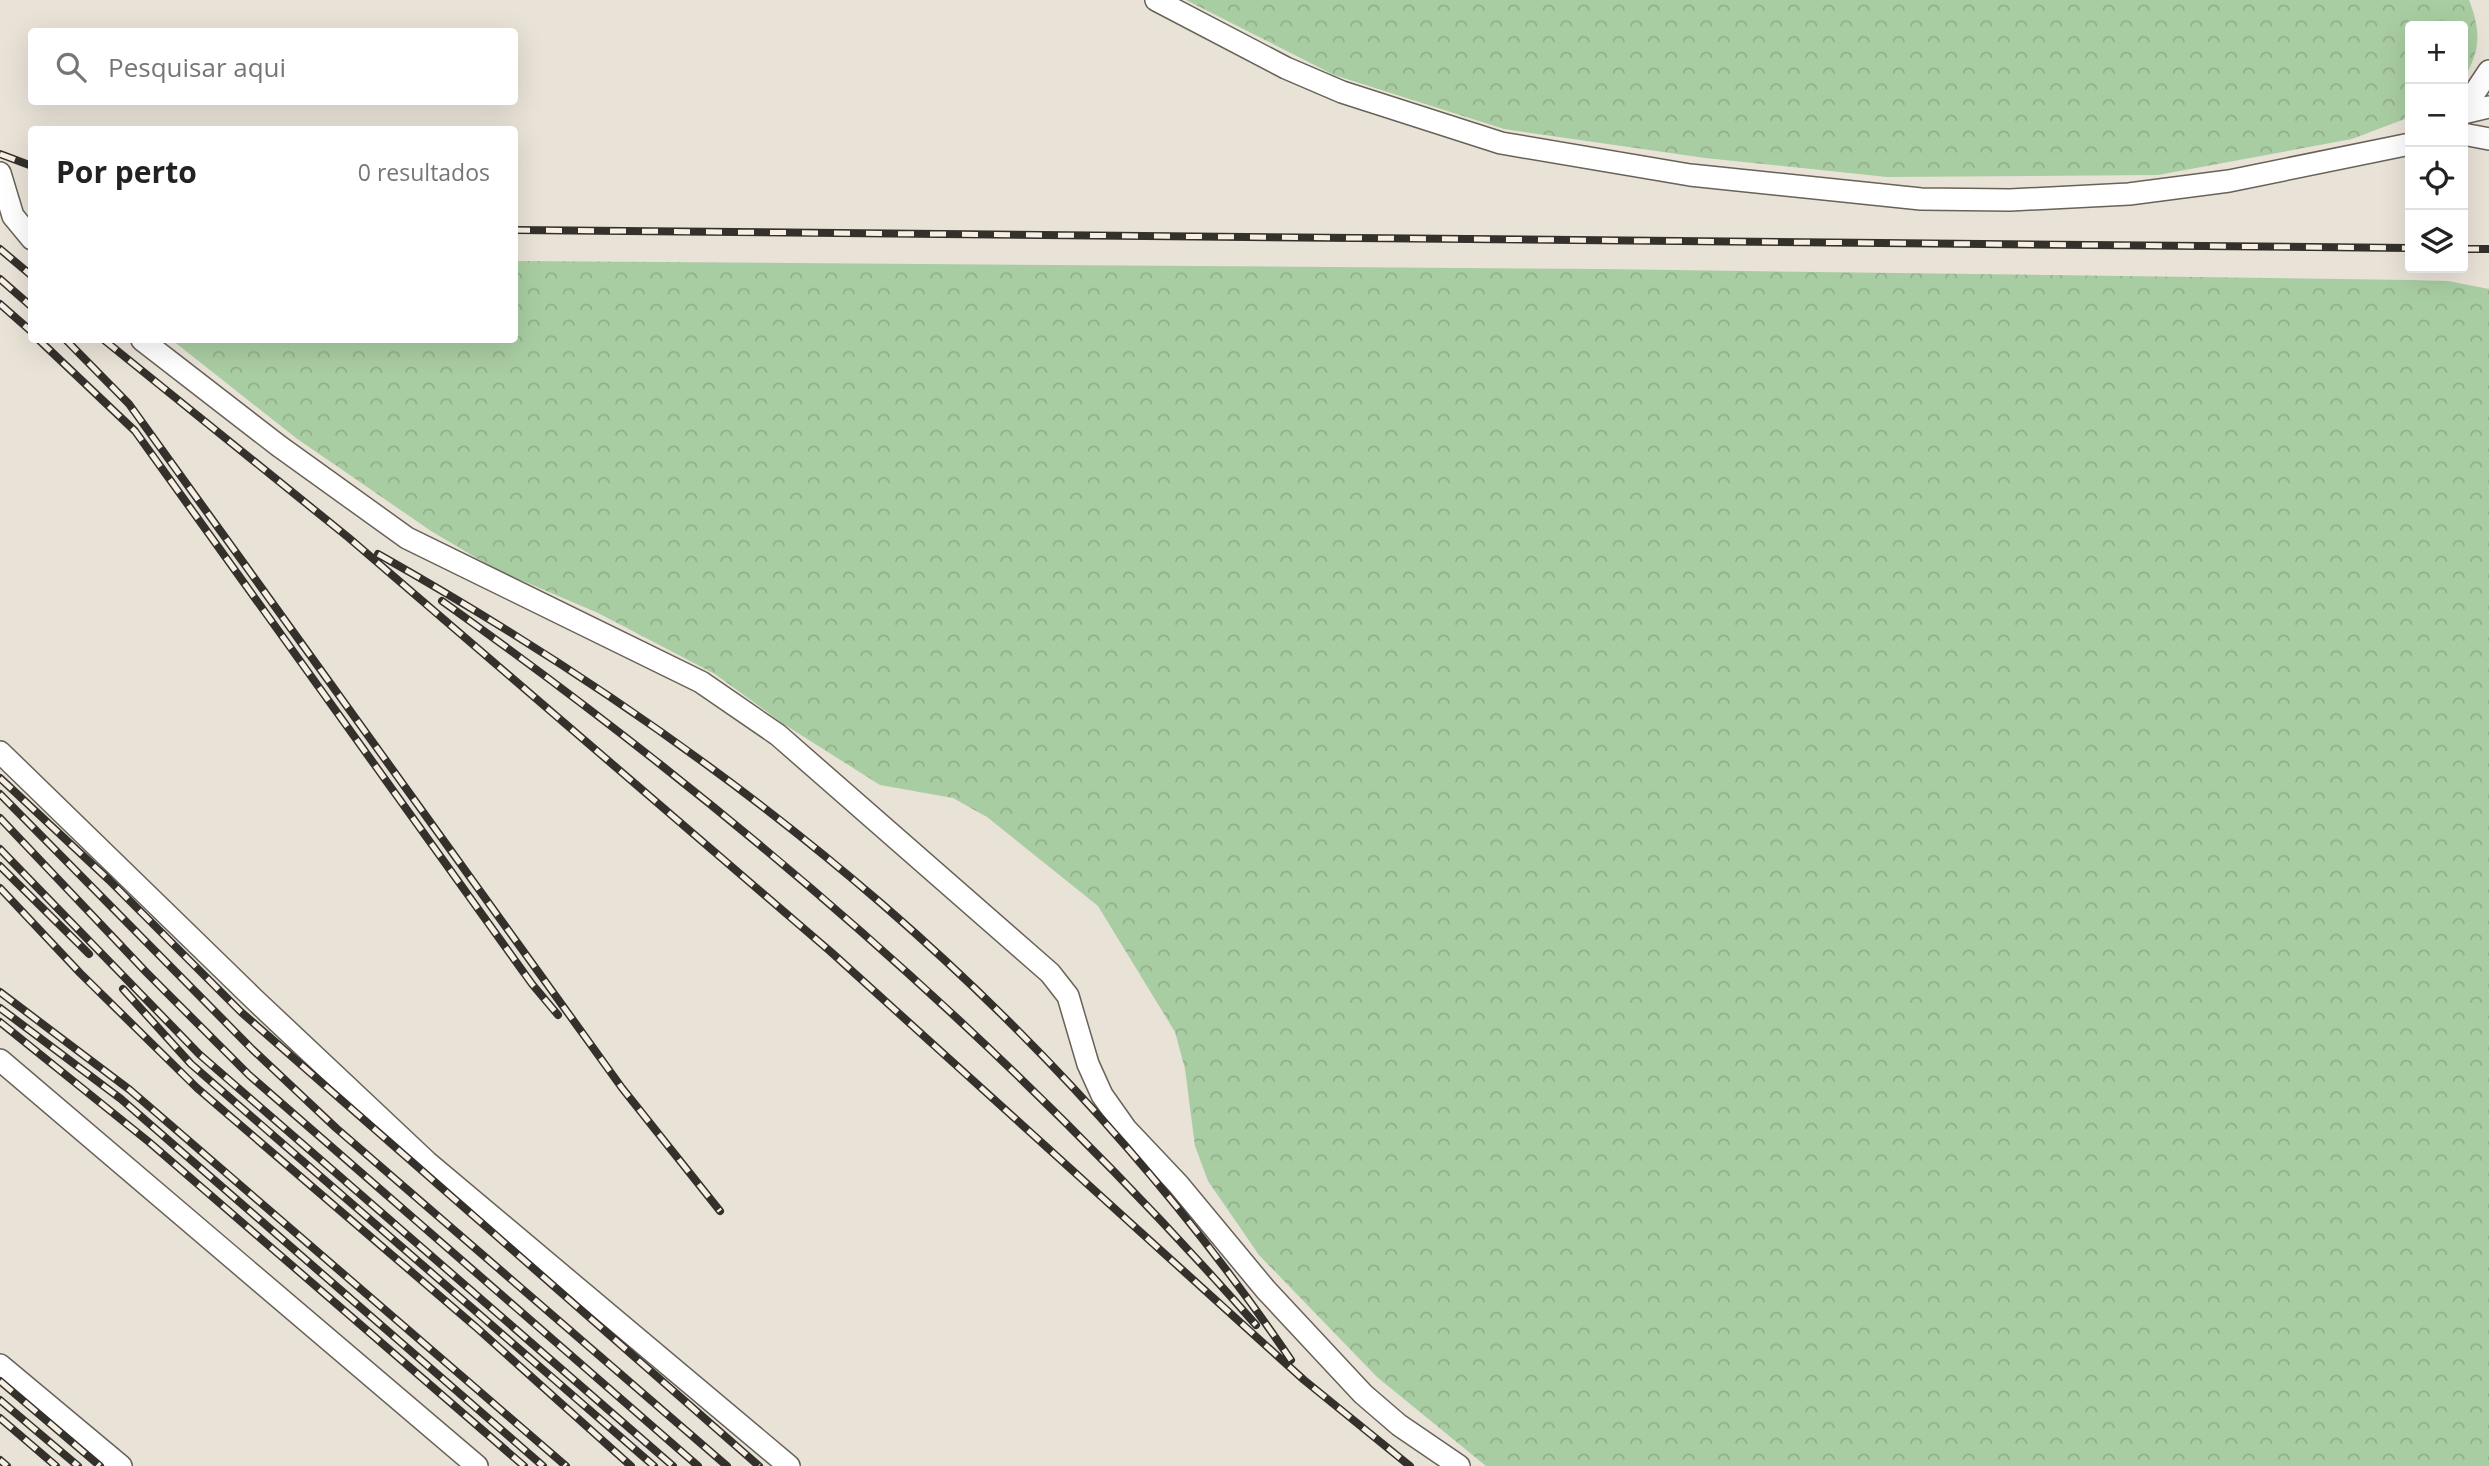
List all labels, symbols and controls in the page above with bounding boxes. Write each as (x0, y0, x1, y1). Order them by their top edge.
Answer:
map controls (2405, 21, 2468, 273)
button: + (2405, 21, 2468, 84)
search box (28, 28, 518, 105)
icon: search (52, 48, 90, 86)
text: Pesquisar aqui (108, 49, 286, 85)
button: − (2405, 84, 2468, 147)
button: locate (2405, 147, 2468, 210)
text: Por perto (56, 151, 197, 192)
text: 0 resultados (358, 156, 490, 188)
button: layers (2405, 210, 2468, 273)

